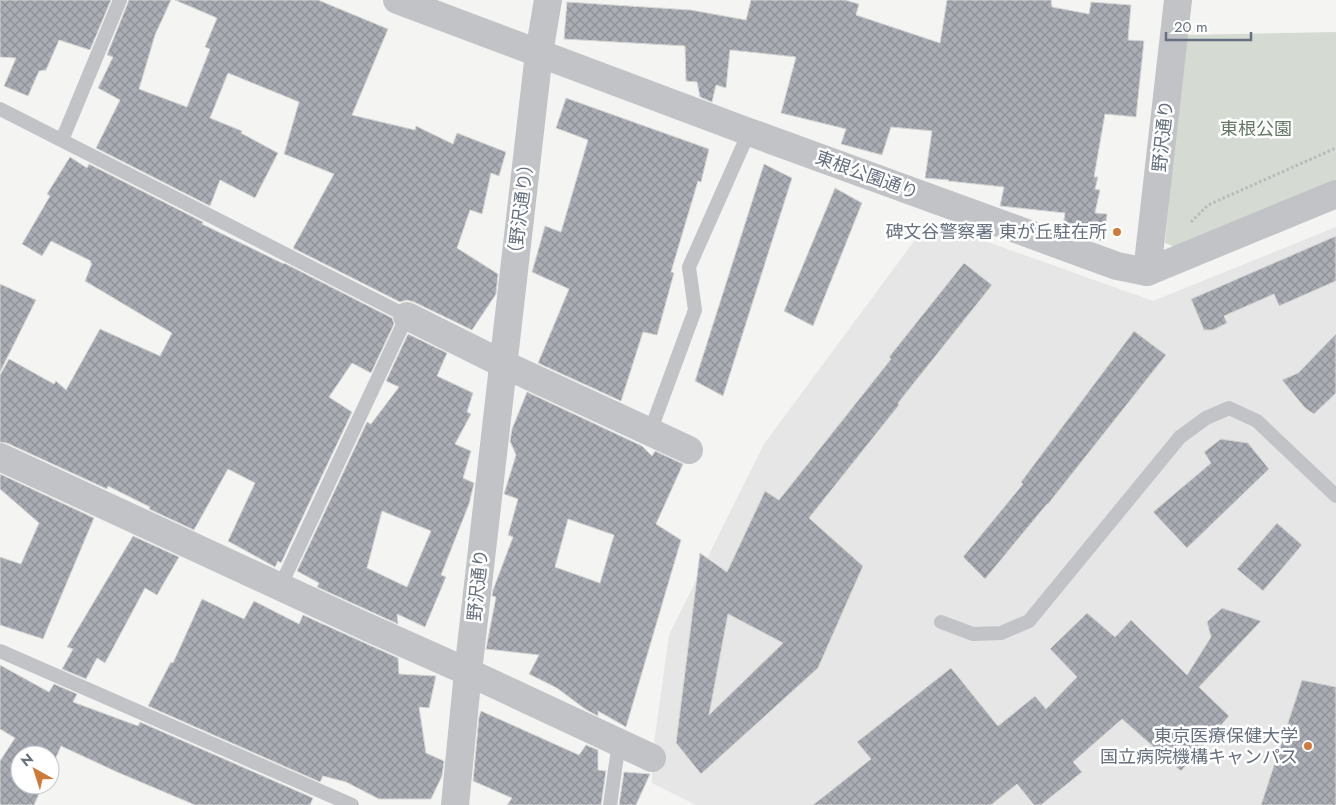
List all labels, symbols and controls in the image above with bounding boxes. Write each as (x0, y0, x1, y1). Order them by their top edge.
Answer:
scale bar (1166, 10, 1251, 42)
text: 20 m (1174, 16, 1208, 38)
street label: 野沢通り (1146, 99, 1180, 173)
park label: 東根公園 (1220, 116, 1292, 142)
street label: 東根公園通り (812, 144, 922, 206)
street label: （野沢通り） (502, 154, 540, 264)
place label: 碑文谷警察署 東が丘駐在所 (886, 219, 1107, 245)
marker: 碑文谷警察署 東が丘駐在所 (1111, 226, 1123, 238)
street label: 野沢通り (461, 548, 495, 622)
place label: 東京医療保健大学 国立病院機構キャンパス (1100, 723, 1298, 770)
marker: 東京医療保健大学 国立病院機構キャンパス (1302, 740, 1314, 752)
north arrow (10, 745, 60, 795)
text: N (16, 749, 37, 771)

